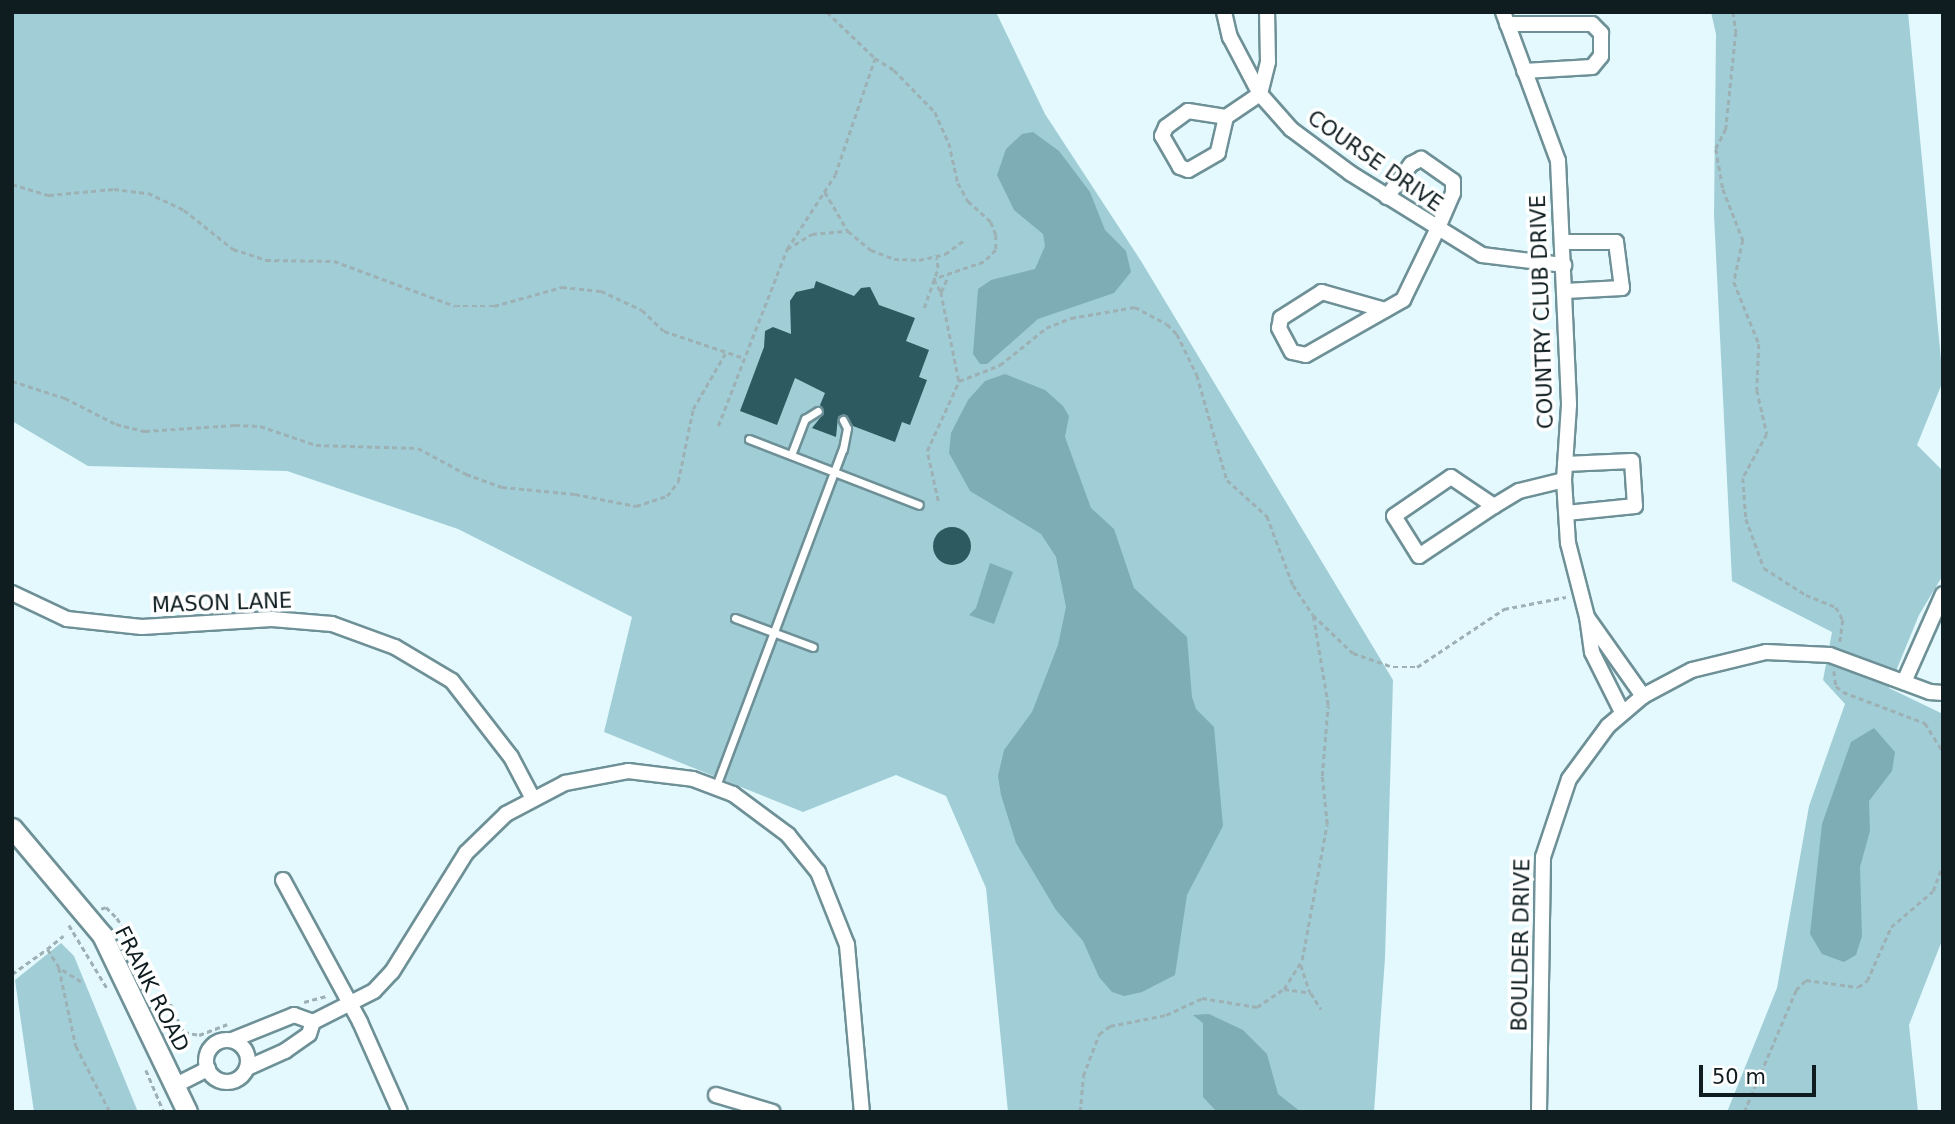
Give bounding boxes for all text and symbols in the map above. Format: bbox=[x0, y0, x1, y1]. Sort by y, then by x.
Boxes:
street label: COURSE DRIVE bbox=[1303, 105, 1447, 217]
street label: COUNTRY CLUB DRIVE bbox=[1525, 195, 1559, 429]
street label: MASON LANE bbox=[151, 588, 293, 618]
street label: BOULDER DRIVE bbox=[1507, 858, 1535, 1032]
street label: FRANK ROAD bbox=[110, 922, 194, 1056]
scale bar bbox=[1703, 1050, 1820, 1094]
text: 50 m bbox=[1712, 1065, 1766, 1089]

